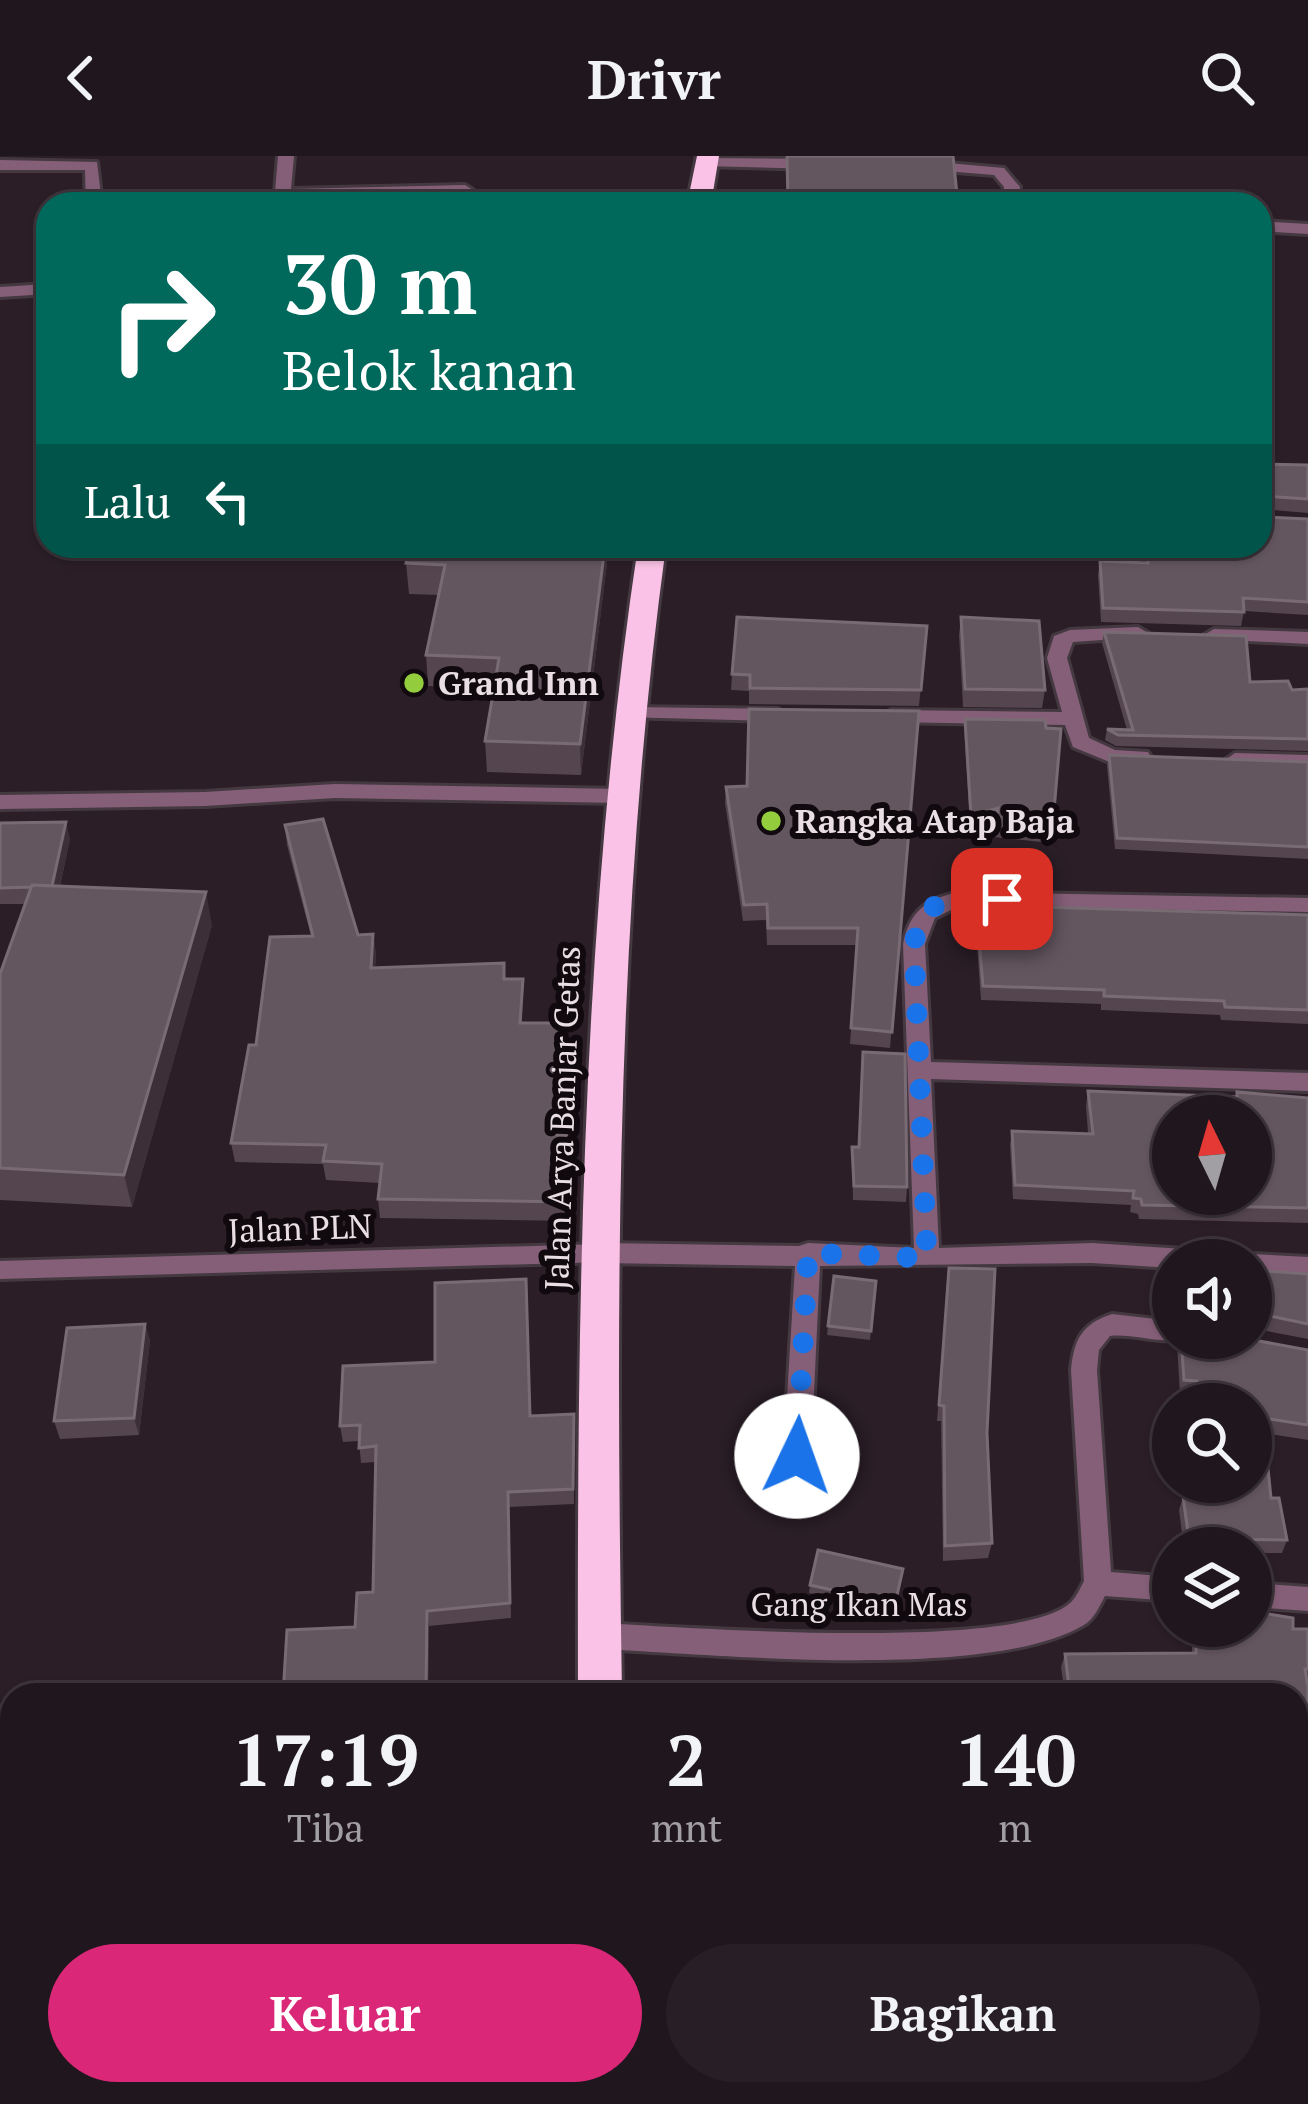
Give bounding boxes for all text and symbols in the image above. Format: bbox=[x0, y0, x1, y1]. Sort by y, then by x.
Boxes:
text: Drivr bbox=[587, 43, 721, 114]
icon: back bbox=[48, 45, 114, 111]
icon: search bbox=[1194, 45, 1260, 111]
text: 30 m bbox=[282, 227, 477, 338]
icon: right bbox=[84, 240, 240, 396]
text: Belok kanan bbox=[282, 334, 576, 405]
icon: left bbox=[195, 468, 261, 534]
text: Lalu bbox=[84, 471, 171, 531]
place label: Grand Inn bbox=[438, 661, 599, 704]
marker: Grand Inn bbox=[401, 670, 427, 696]
place label: Rangka Atap Baja bbox=[795, 799, 1074, 842]
marker: Rangka Atap Baja bbox=[758, 808, 784, 834]
pin bbox=[951, 848, 1053, 950]
icon: arrive bbox=[969, 866, 1035, 932]
street label: Jalan Arya Banjar Getas bbox=[534, 945, 589, 1291]
north arrow bbox=[1152, 1095, 1272, 1215]
map controls bbox=[1152, 1095, 1272, 1647]
street label: Jalan PLN bbox=[227, 1203, 373, 1252]
button: sound bbox=[1152, 1239, 1272, 1359]
button: search bbox=[1152, 1383, 1272, 1503]
position arrow bbox=[734, 1393, 860, 1519]
button: layers bbox=[1152, 1527, 1272, 1647]
street label: Gang Ikan Mas bbox=[751, 1582, 967, 1625]
text: 17:19 bbox=[232, 1711, 419, 1807]
text: 2 bbox=[666, 1711, 707, 1807]
text: 140 bbox=[954, 1711, 1076, 1807]
text: Tiba bbox=[287, 1801, 364, 1853]
text: mnt bbox=[651, 1801, 722, 1853]
text: m bbox=[998, 1801, 1032, 1853]
button: Keluar bbox=[48, 1944, 642, 2082]
button: Bagikan bbox=[666, 1944, 1260, 2082]

